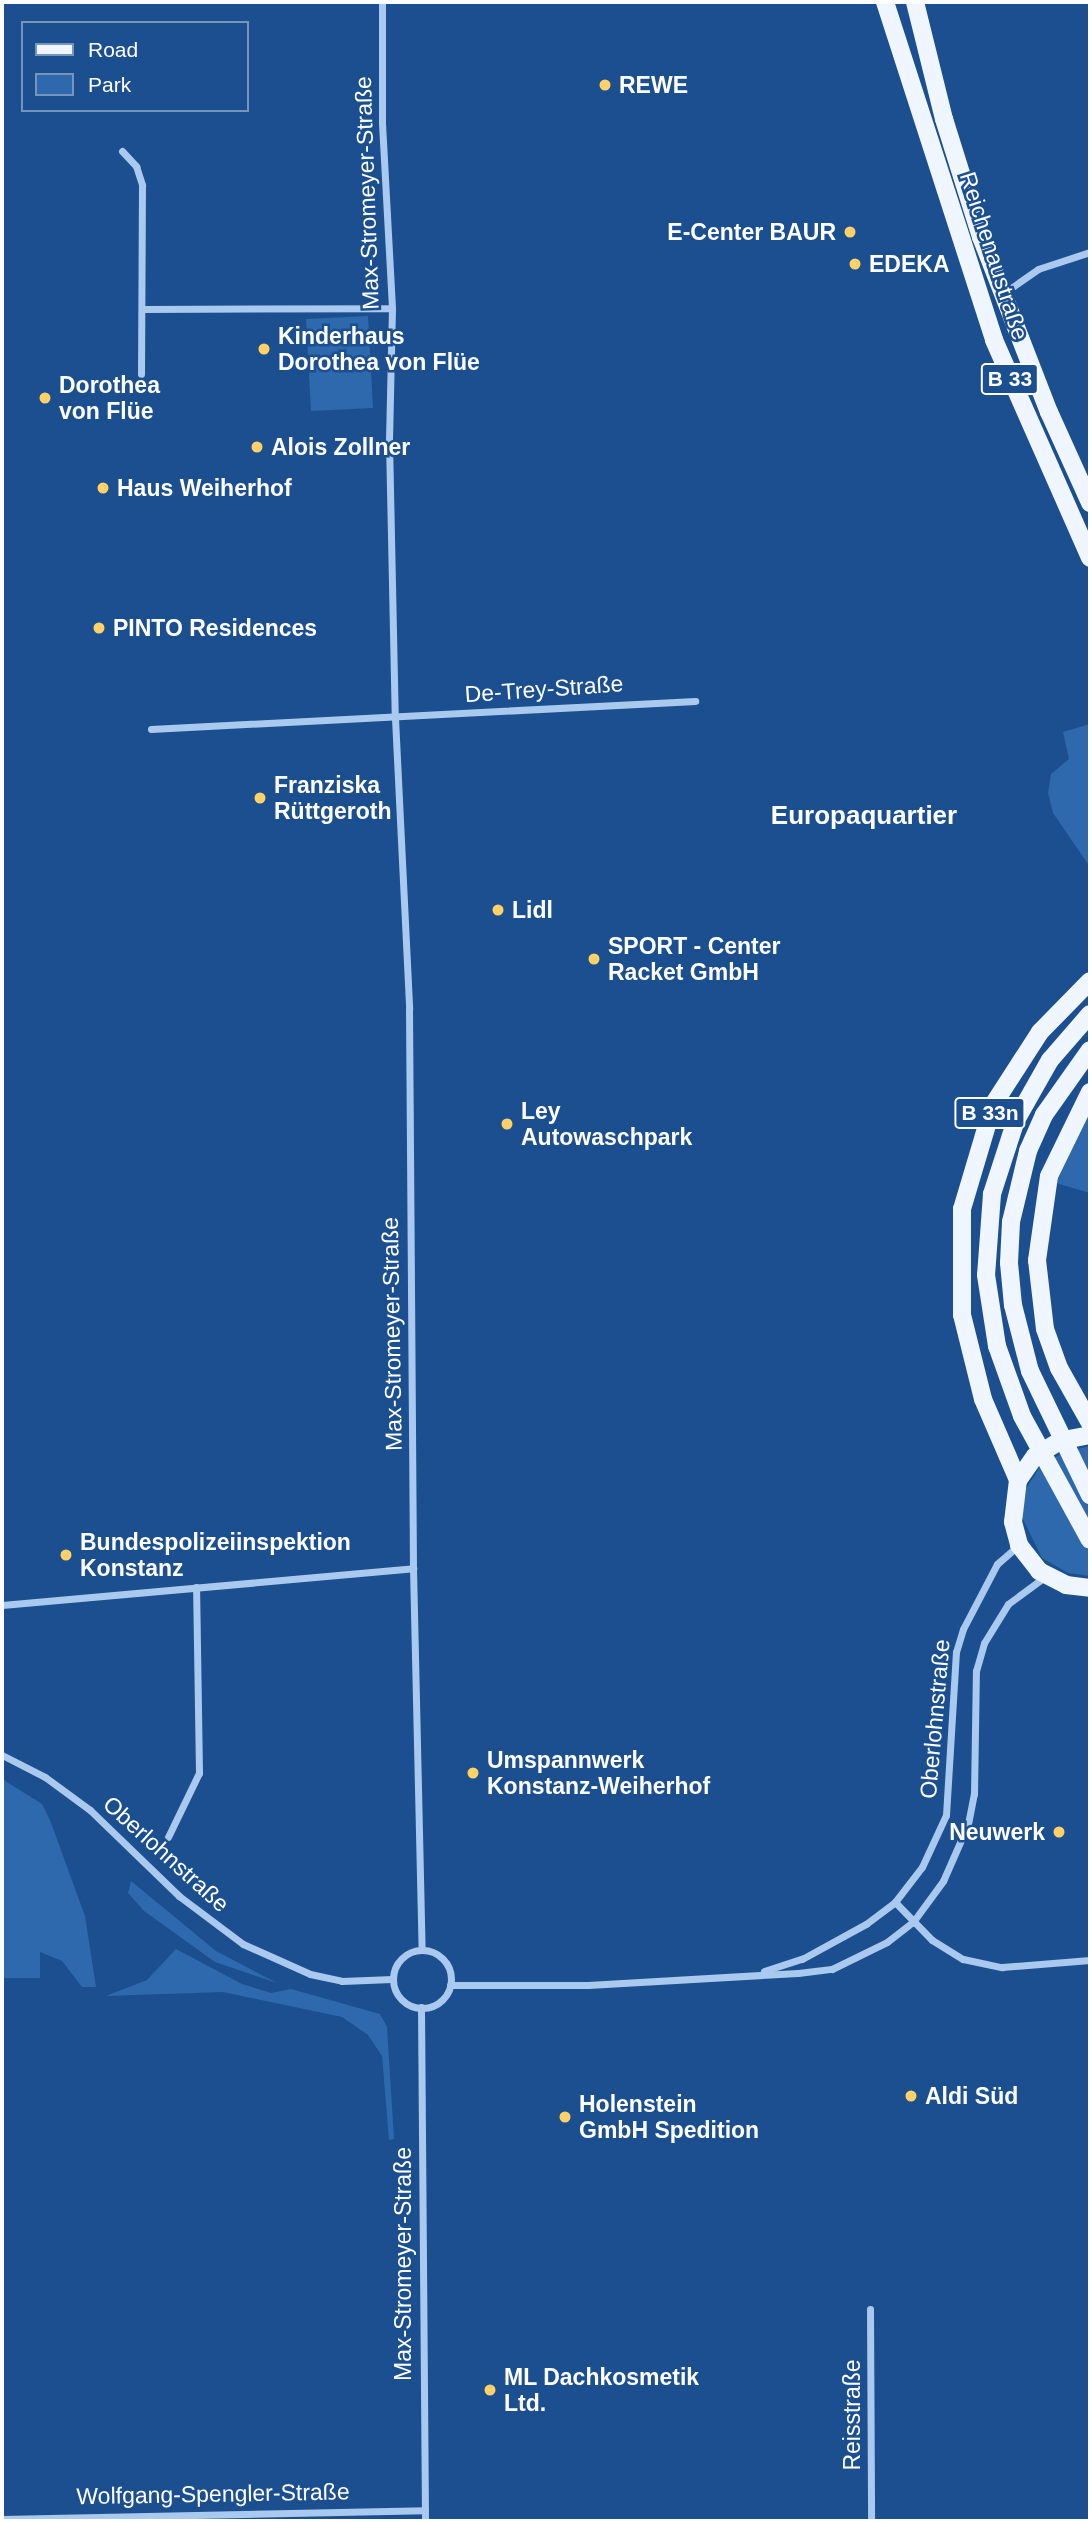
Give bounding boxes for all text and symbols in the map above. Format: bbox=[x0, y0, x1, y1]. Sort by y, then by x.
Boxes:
legend bbox=[21, 21, 248, 112]
text: Road bbox=[88, 38, 138, 61]
place label: REWE bbox=[619, 71, 688, 99]
text: Park bbox=[88, 73, 131, 96]
street label: Max-Stromeyer-Straße bbox=[349, 76, 385, 310]
marker: REWE bbox=[597, 77, 613, 93]
street label: Reichenaustraße bbox=[954, 168, 1034, 344]
place label: E-Center BAUR bbox=[667, 218, 836, 246]
marker: E-Center BAUR bbox=[842, 224, 858, 240]
place label: EDEKA bbox=[869, 250, 950, 278]
marker: EDEKA bbox=[847, 256, 863, 272]
place label: Kinderhaus Dorothea von Flüe bbox=[278, 322, 480, 376]
marker: Kinderhaus Dorothea von Flüe bbox=[256, 341, 272, 357]
road number: B 33 bbox=[980, 362, 1040, 396]
place label: Dorothea von Flüe bbox=[59, 371, 160, 425]
marker: Dorothea von Flüe bbox=[37, 390, 53, 406]
place label: Alois Zollner bbox=[271, 433, 410, 461]
marker: Alois Zollner bbox=[249, 439, 265, 455]
place label: Haus Weiherhof bbox=[117, 474, 292, 502]
marker: Haus Weiherhof bbox=[95, 480, 111, 496]
place label: PINTO Residences bbox=[113, 614, 317, 642]
marker: PINTO Residences bbox=[91, 620, 107, 636]
street label: De-Trey-Straße bbox=[464, 670, 624, 708]
place label: Franziska Rüttgeroth bbox=[274, 771, 392, 825]
marker: Franziska Rüttgeroth bbox=[252, 790, 268, 806]
district label: Europaquartier bbox=[771, 800, 957, 832]
place label: Lidl bbox=[512, 896, 553, 924]
marker: Lidl bbox=[490, 902, 506, 918]
place label: SPORT - Center Racket GmbH bbox=[608, 932, 781, 986]
marker: SPORT - Center Racket GmbH bbox=[586, 951, 602, 967]
road number: B 33n bbox=[953, 1096, 1027, 1130]
place label: Ley Autowaschpark bbox=[521, 1097, 692, 1151]
marker: Ley Autowaschpark bbox=[499, 1116, 515, 1132]
street label: Max-Stromeyer-Straße bbox=[376, 1217, 408, 1451]
place label: Bundespolizeiinspektion Konstanz bbox=[80, 1528, 351, 1582]
marker: Bundespolizeiinspektion Konstanz bbox=[58, 1547, 74, 1563]
street label: Oberlohnstraße bbox=[914, 1638, 956, 1800]
place label: Umspannwerk Konstanz-Weiherhof bbox=[487, 1746, 710, 1800]
marker: Umspannwerk Konstanz-Weiherhof bbox=[465, 1765, 481, 1781]
street label: Oberlohnstraße bbox=[97, 1790, 235, 1918]
place label: Neuwerk bbox=[949, 1818, 1045, 1846]
marker: Neuwerk bbox=[1051, 1824, 1067, 1840]
place label: Aldi Süd bbox=[925, 2082, 1018, 2110]
marker: Aldi Süd bbox=[903, 2088, 919, 2104]
place label: Holenstein GmbH Spedition bbox=[579, 2090, 759, 2144]
marker: Holenstein GmbH Spedition bbox=[557, 2109, 573, 2125]
street label: Max-Stromeyer-Straße bbox=[389, 2147, 417, 2381]
street label: Reisstraße bbox=[838, 2359, 866, 2471]
place label: ML Dachkosmetik Ltd. bbox=[504, 2363, 700, 2417]
marker: ML Dachkosmetik Ltd. bbox=[482, 2382, 498, 2398]
street label: Wolfgang-Spengler-Straße bbox=[76, 2478, 350, 2510]

